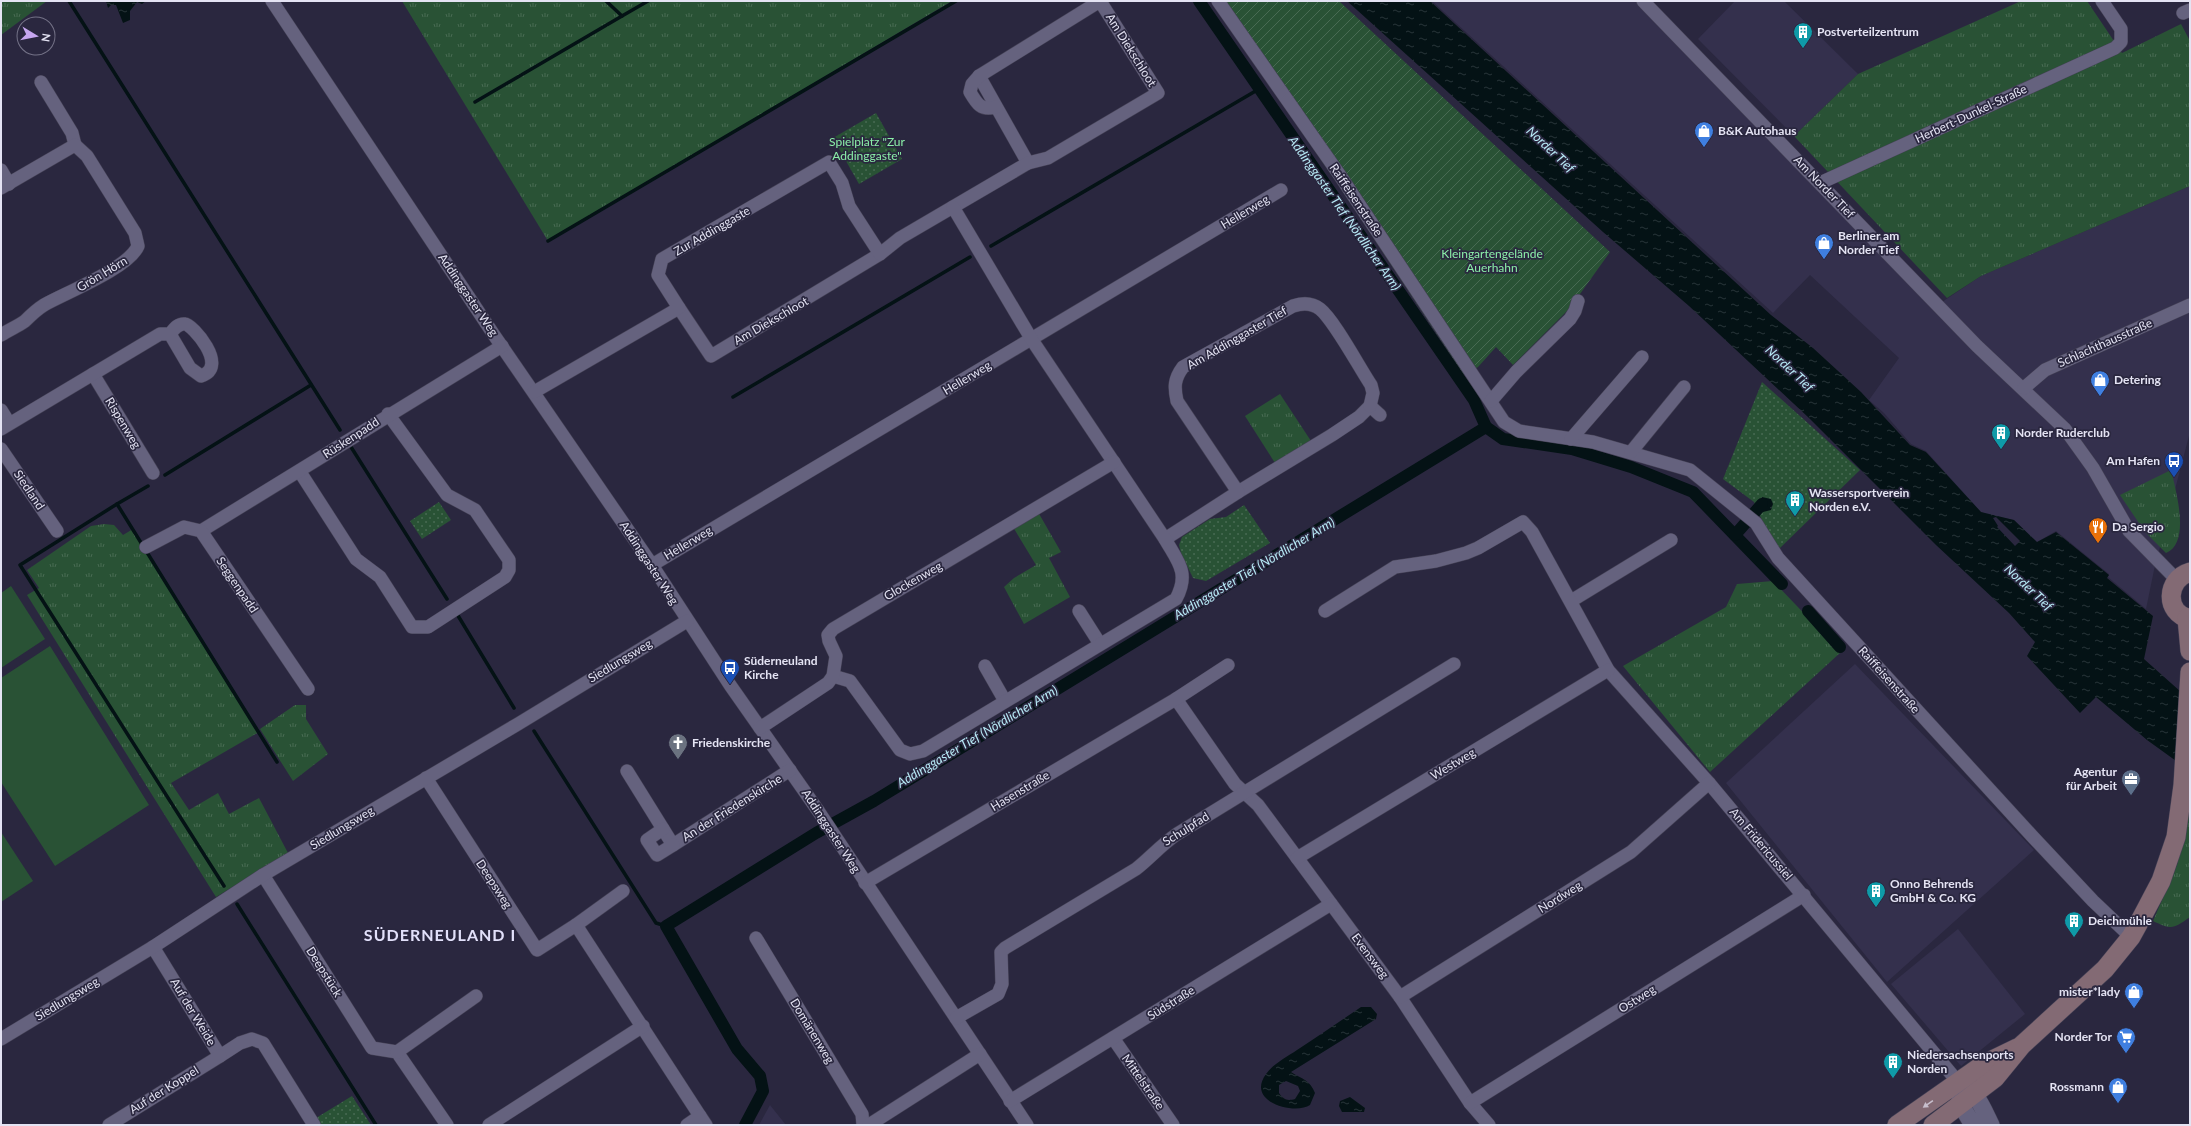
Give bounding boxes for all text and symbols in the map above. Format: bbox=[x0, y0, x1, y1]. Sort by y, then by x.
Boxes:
street label: Am Diekschloot bbox=[1103, 10, 1160, 90]
north arrow bbox=[16, 16, 56, 56]
building icon: Postverteilzentrum bbox=[1792, 21, 1814, 49]
place label: Postverteilzentrum bbox=[1817, 24, 1919, 39]
text: N bbox=[39, 33, 53, 43]
street label: Herbert-Dunkel-Straße bbox=[1912, 81, 2029, 146]
shop icon: B&K Autohaus bbox=[1693, 120, 1715, 148]
water label: Norder Tief bbox=[1523, 123, 1579, 176]
place label: B&K Autohaus bbox=[1718, 123, 1797, 138]
water label: Addinggaster Tief (Nördlicher Arm) bbox=[1285, 132, 1405, 293]
park label: Spielplatz "Zur Addinggaste" bbox=[829, 134, 906, 163]
street label: Am Norder Tief bbox=[1791, 152, 1859, 222]
street label: Raiffeisenstraße bbox=[1327, 160, 1386, 239]
street label: Hellerweg bbox=[1218, 191, 1272, 232]
street label: Zur Addinggaste bbox=[671, 203, 753, 258]
place label: Berliner am Norder Tief bbox=[1838, 228, 1900, 257]
shop icon: Berliner am Norder Tief bbox=[1813, 232, 1835, 260]
park label: Kleingartengelände Auerhahn bbox=[1441, 246, 1543, 275]
street label: Addinggaster Weg bbox=[435, 250, 502, 339]
street label: Grön Hörn bbox=[74, 253, 130, 294]
street label: Am Diekschloot bbox=[731, 293, 811, 348]
street label: Am Addinggaster Tief bbox=[1184, 302, 1290, 372]
street label: Schlachthausstraße bbox=[2055, 315, 2154, 370]
water label: Norder Tief bbox=[1762, 342, 1818, 395]
street label: Hellerweg bbox=[940, 357, 994, 398]
shop icon: Detering bbox=[2089, 369, 2111, 397]
place label: Detering bbox=[2114, 372, 2162, 387]
street label: Rispenweg bbox=[102, 394, 145, 451]
street label: Rüskenpadd bbox=[320, 414, 382, 461]
building icon: Norder Ruderclub bbox=[1990, 422, 2012, 450]
place label: Norder Ruderclub bbox=[2015, 425, 2110, 440]
bus stop icon: Am Hafen bbox=[2163, 450, 2185, 478]
place label: Am Hafen bbox=[2105, 453, 2160, 468]
street label: Siedland bbox=[11, 467, 48, 512]
place label: Wassersportverein Norden e.V. bbox=[1809, 485, 1910, 514]
building icon: Wassersportverein Norden e.V. bbox=[1784, 489, 1806, 517]
water label: Addinggaster Tief (Nördlicher Arm) bbox=[1170, 514, 1337, 623]
restaurant icon: Da Sergio bbox=[2087, 516, 2109, 544]
street label: Addinggaster Weg bbox=[617, 518, 682, 607]
place label: Da Sergio bbox=[2112, 519, 2164, 534]
street label: Hellerweg bbox=[661, 522, 715, 563]
street label: Seggenpadd bbox=[213, 554, 262, 616]
street label: Glockenweg bbox=[881, 558, 945, 603]
water label: Norder Tief bbox=[2001, 561, 2057, 614]
street label: Siedlungsweg bbox=[585, 636, 654, 686]
street label: Raiffeisenstraße bbox=[1856, 643, 1923, 716]
place label: Süderneuland Kirche bbox=[744, 653, 818, 682]
bus stop icon: Süderneuland Kirche bbox=[719, 657, 741, 685]
water label: Addinggaster Tief (Nördlicher Arm) bbox=[893, 682, 1060, 791]
church icon: Friedenskirche bbox=[667, 732, 689, 760]
place label: Friedenskirche bbox=[692, 735, 771, 750]
street label: Westweg bbox=[1428, 744, 1478, 783]
place label: Agentur für Arbeit bbox=[2066, 764, 2118, 793]
street label: Hasenstraße bbox=[987, 767, 1052, 814]
office icon: Agentur für Arbeit bbox=[2120, 768, 2142, 796]
street label: An der Friedenskirche bbox=[679, 771, 784, 844]
street label: Addinggaster Weg bbox=[799, 786, 864, 875]
street label: Siedlungsweg bbox=[307, 803, 376, 853]
street label: Am Fridericussiel bbox=[1727, 804, 1796, 883]
street label: Schulpfad bbox=[1160, 808, 1212, 849]
street label: Deepsweg bbox=[473, 856, 516, 911]
place label: Onno Behrends GmbH & Co. KG bbox=[1890, 876, 1976, 905]
street label: Nordweg bbox=[1535, 877, 1584, 916]
building icon: Onno Behrends GmbH & Co. KG bbox=[1865, 880, 1887, 908]
building icon: Deichmühle bbox=[2063, 910, 2085, 938]
place label: Deichmühle bbox=[2088, 913, 2153, 928]
district label: SÜDERNEULAND I bbox=[364, 925, 516, 944]
street label: Evensweg bbox=[1349, 930, 1392, 981]
street label: Deepstück bbox=[303, 944, 346, 1000]
street label: Siedlungsweg bbox=[32, 974, 101, 1024]
street label: Auf der Weide bbox=[167, 975, 219, 1048]
street label: Ostweg bbox=[1615, 981, 1658, 1016]
shop icon: mister*lady bbox=[2123, 981, 2145, 1009]
street label: Südstraße bbox=[1144, 982, 1197, 1023]
place label: mister*lady bbox=[2059, 984, 2121, 999]
street label: Domänenweg bbox=[787, 995, 838, 1066]
supermarket icon: Norder Tor bbox=[2115, 1026, 2137, 1054]
place label: Norder Tor bbox=[2055, 1029, 2113, 1044]
place label: Niedersachsenports Norden bbox=[1907, 1047, 2014, 1076]
street label: Mittelstraße bbox=[1119, 1051, 1168, 1112]
building icon: Niedersachsenports Norden bbox=[1882, 1051, 1904, 1079]
street label: Auf der Koppel bbox=[126, 1062, 201, 1117]
shop icon: Rossmann bbox=[2107, 1076, 2129, 1104]
place label: Rossmann bbox=[2050, 1079, 2104, 1094]
one-way arrow bbox=[1922, 1100, 1933, 1108]

